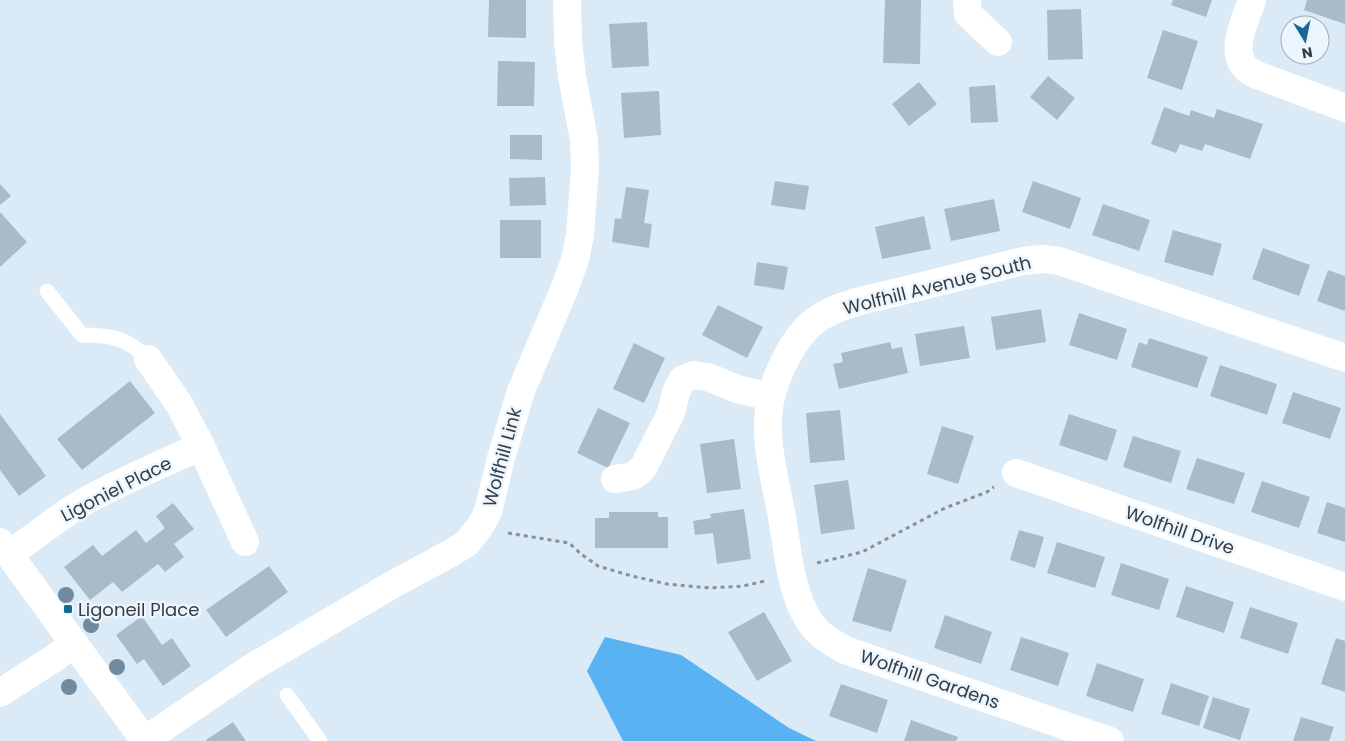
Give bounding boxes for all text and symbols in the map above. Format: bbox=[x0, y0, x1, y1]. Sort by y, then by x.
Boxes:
north arrow bbox=[1280, 15, 1330, 65]
text: N bbox=[1300, 42, 1314, 64]
street label: Wolfhill Avenue South bbox=[840, 250, 1034, 320]
street label: Wolfhill Link bbox=[477, 404, 527, 510]
street label: Ligoniel Place bbox=[56, 450, 176, 528]
street label: Wolfhill Drive bbox=[1122, 500, 1238, 560]
place label: Ligoneil Place bbox=[78, 597, 199, 622]
marker: Ligoneil Place bbox=[62, 603, 74, 615]
street label: Wolfhill Gardens bbox=[857, 643, 1003, 715]

